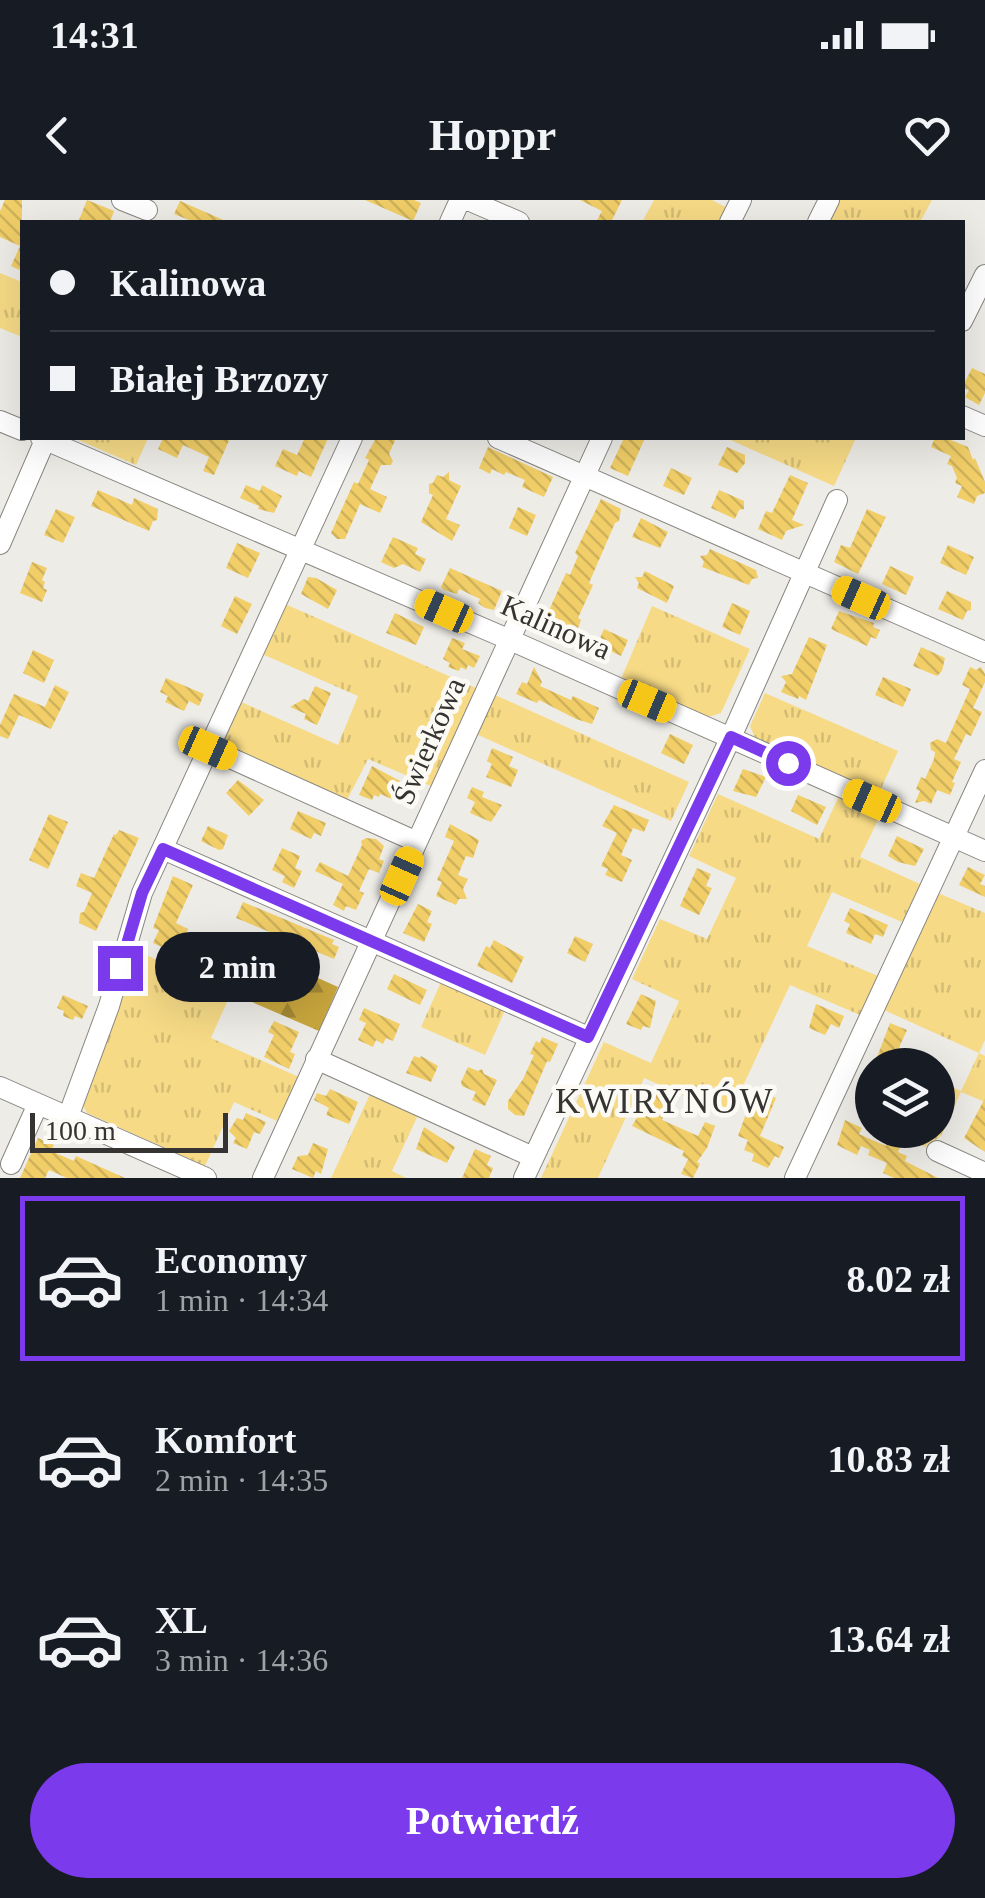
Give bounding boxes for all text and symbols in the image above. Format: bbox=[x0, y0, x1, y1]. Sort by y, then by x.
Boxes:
text: 14:31 bbox=[50, 14, 139, 56]
icon: back bbox=[30, 108, 85, 163]
icon: heart bbox=[900, 108, 955, 163]
text: Hoppr bbox=[429, 110, 556, 160]
text: Kalinowa bbox=[110, 262, 266, 304]
text: Białej Brzozy bbox=[110, 358, 328, 400]
car bbox=[827, 572, 895, 624]
car bbox=[410, 585, 478, 637]
street label: Kalinowa bbox=[496, 588, 616, 665]
street label: Świerkowa bbox=[386, 672, 471, 809]
car bbox=[614, 675, 680, 727]
car bbox=[174, 722, 242, 774]
route start bbox=[766, 741, 811, 786]
car bbox=[838, 775, 906, 827]
car bbox=[376, 842, 428, 910]
callout: 2 min bbox=[155, 933, 320, 1003]
route end bbox=[98, 946, 143, 991]
text: 2 min bbox=[199, 949, 276, 985]
map controls bbox=[855, 1048, 955, 1148]
button: layers bbox=[855, 1048, 955, 1148]
district label: KWIRYNÓW bbox=[555, 1081, 775, 1121]
scale bar bbox=[30, 1108, 228, 1153]
text: 100 m bbox=[45, 1115, 116, 1146]
icon: car bbox=[35, 1234, 125, 1324]
text: Economy bbox=[155, 1239, 307, 1281]
text: 8.02 zł bbox=[847, 1258, 950, 1300]
text: 1 min · 14:34 bbox=[155, 1282, 328, 1318]
icon: car bbox=[35, 1414, 125, 1504]
text: Komfort bbox=[155, 1419, 296, 1461]
text: 10.83 zł bbox=[828, 1438, 950, 1480]
text: 2 min · 14:35 bbox=[155, 1462, 328, 1498]
icon: car bbox=[35, 1594, 125, 1684]
text: XL bbox=[155, 1599, 208, 1641]
text: 13.64 zł bbox=[828, 1618, 950, 1660]
text: 3 min · 14:36 bbox=[155, 1642, 328, 1678]
button: Potwierdź bbox=[30, 1763, 955, 1878]

